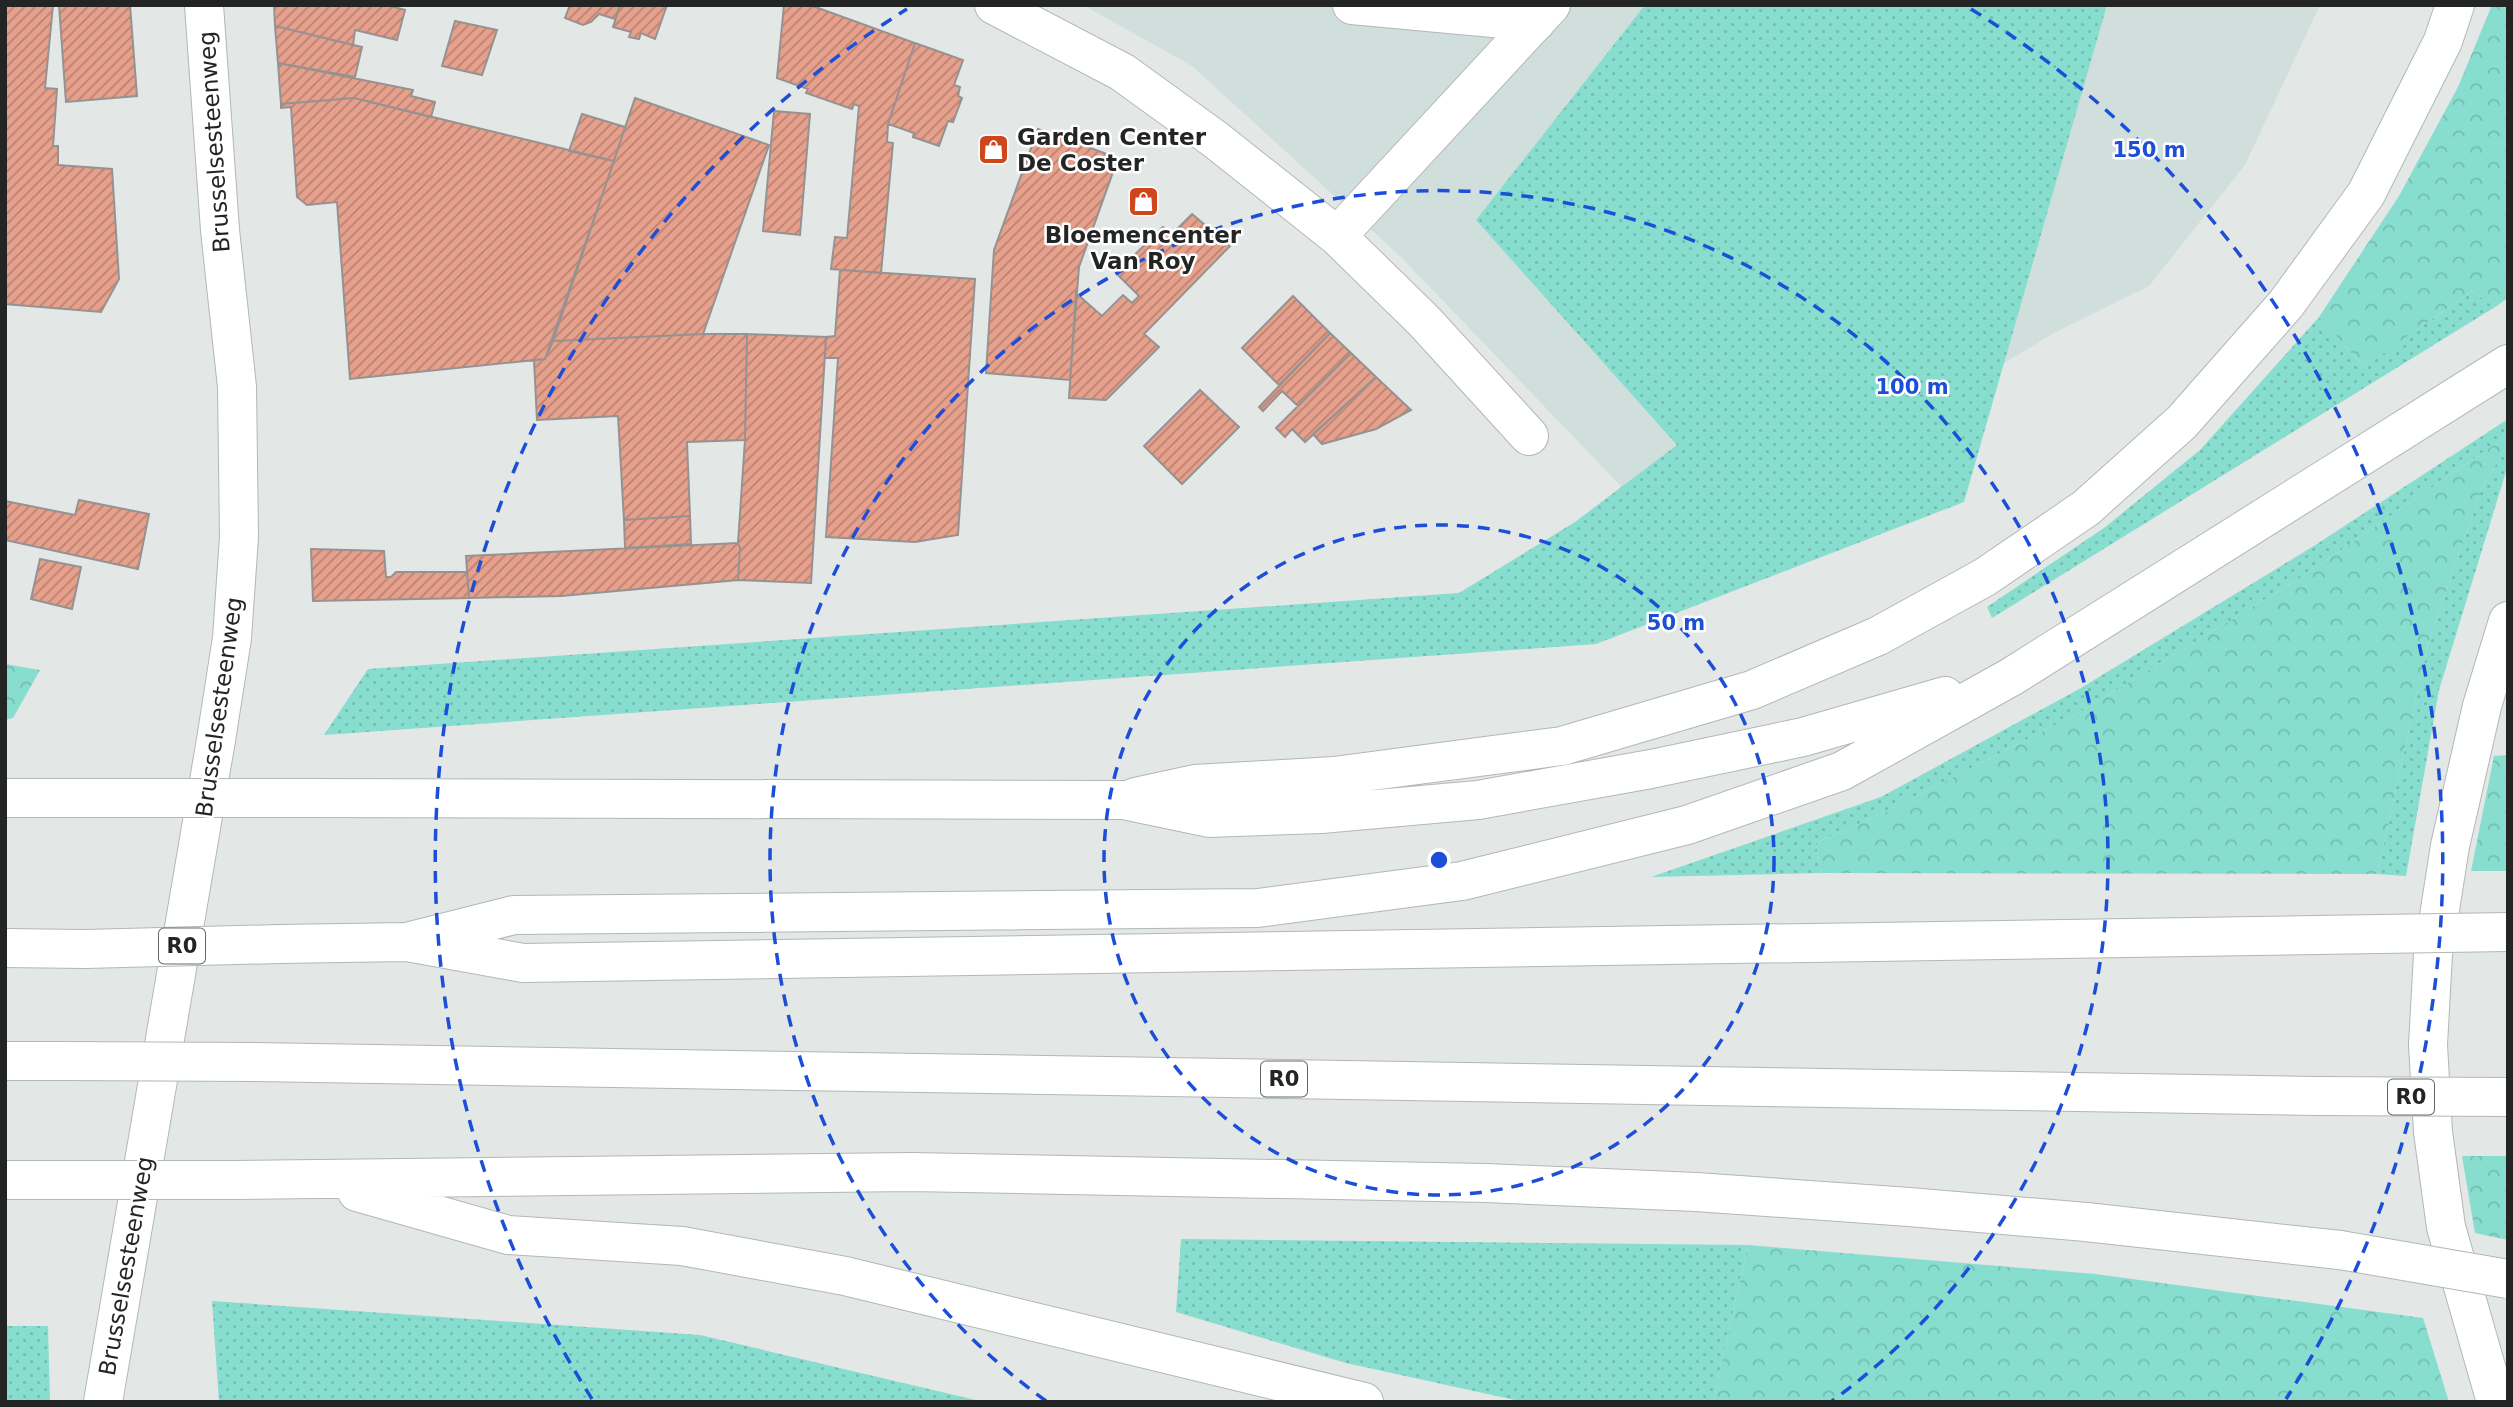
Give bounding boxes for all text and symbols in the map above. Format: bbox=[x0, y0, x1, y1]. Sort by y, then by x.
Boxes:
street label: Brusselsesteenweg bbox=[193, 30, 235, 254]
place label: Garden Center De Coster bbox=[1017, 124, 1207, 176]
shop icon: Garden Center De Coster bbox=[977, 133, 1011, 167]
text: 150 m bbox=[2112, 138, 2186, 162]
shop icon: Bloemencenter Van Roy bbox=[1126, 184, 1160, 218]
place label: Bloemencenter Van Roy bbox=[1045, 222, 1242, 274]
text: 100 m bbox=[1875, 375, 1949, 399]
street label: Brusselsesteenweg bbox=[191, 595, 247, 819]
text: 50 m bbox=[1647, 611, 1705, 635]
centre of rings bbox=[1427, 848, 1451, 872]
road number: R0 bbox=[159, 928, 205, 964]
road number: R0 bbox=[1261, 1062, 1307, 1096]
road number: R0 bbox=[2388, 1080, 2434, 1114]
street label: Brusselsesteenweg bbox=[94, 1154, 158, 1378]

